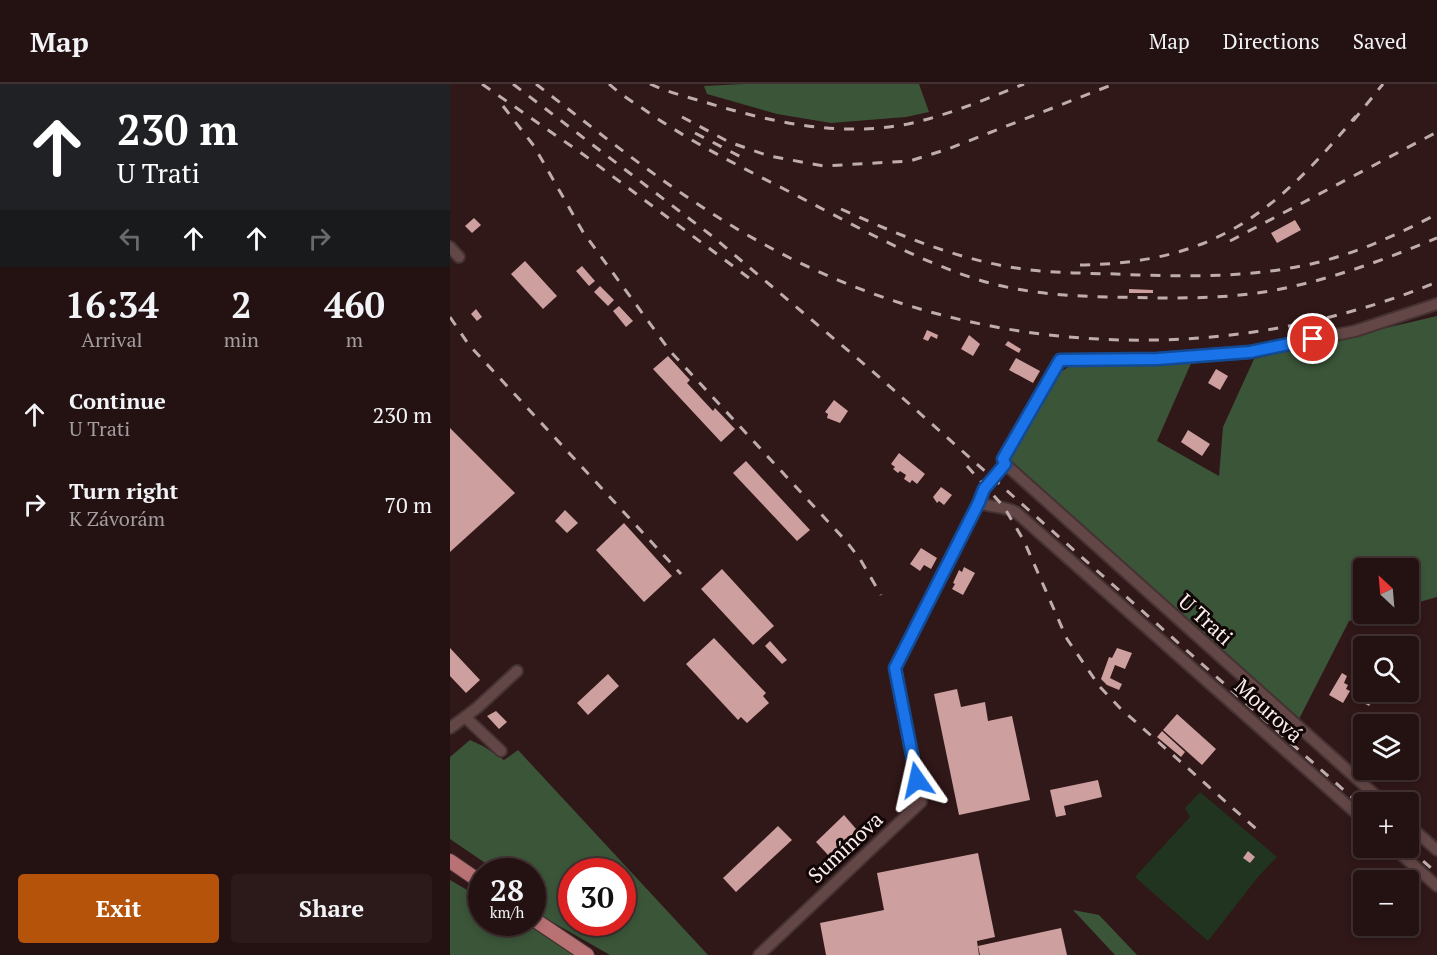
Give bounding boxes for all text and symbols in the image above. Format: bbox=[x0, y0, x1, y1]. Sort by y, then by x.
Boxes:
text: Map bbox=[30, 23, 89, 60]
text: Map bbox=[1149, 27, 1190, 55]
text: Directions bbox=[1223, 27, 1320, 55]
text: Saved bbox=[1353, 27, 1407, 55]
text: 230 m bbox=[117, 101, 238, 157]
icon: ahead bbox=[18, 108, 96, 186]
text: U Trati bbox=[117, 155, 200, 191]
icon: left bbox=[114, 222, 147, 255]
icon: ahead bbox=[177, 222, 210, 255]
icon: ahead bbox=[240, 222, 273, 255]
icon: right bbox=[303, 222, 336, 255]
text: 16:34 bbox=[65, 281, 159, 328]
text: 2 bbox=[231, 281, 252, 328]
text: 460 bbox=[324, 281, 385, 328]
pin bbox=[1287, 313, 1338, 364]
icon: arrive bbox=[1296, 322, 1329, 355]
text: Arrival bbox=[81, 326, 143, 353]
text: min bbox=[224, 326, 259, 353]
text: m bbox=[346, 326, 363, 353]
text: Continue bbox=[69, 386, 166, 415]
icon: ahead bbox=[18, 398, 51, 431]
text: 230 m bbox=[372, 400, 432, 429]
text: U Trati bbox=[69, 415, 130, 442]
text: Turn right bbox=[69, 476, 178, 505]
icon: right bbox=[18, 488, 51, 521]
text: 70 m bbox=[384, 490, 432, 519]
text: K Závorám bbox=[69, 505, 165, 532]
north arrow bbox=[1353, 558, 1419, 624]
map controls bbox=[1353, 558, 1419, 936]
street label: U Trati bbox=[1173, 587, 1239, 651]
button: search bbox=[1353, 636, 1419, 702]
street label: Mourová bbox=[1229, 672, 1309, 748]
button: layers bbox=[1353, 714, 1419, 780]
position arrow bbox=[885, 748, 949, 812]
button: + bbox=[1353, 792, 1419, 858]
street label: Sumínova bbox=[802, 805, 889, 889]
speed limit sign: 30 bbox=[558, 858, 636, 936]
text: 28 bbox=[490, 870, 524, 910]
button: − bbox=[1353, 870, 1419, 936]
button: Exit bbox=[18, 874, 219, 943]
button: Share bbox=[231, 874, 432, 943]
text: km/h bbox=[490, 902, 524, 922]

